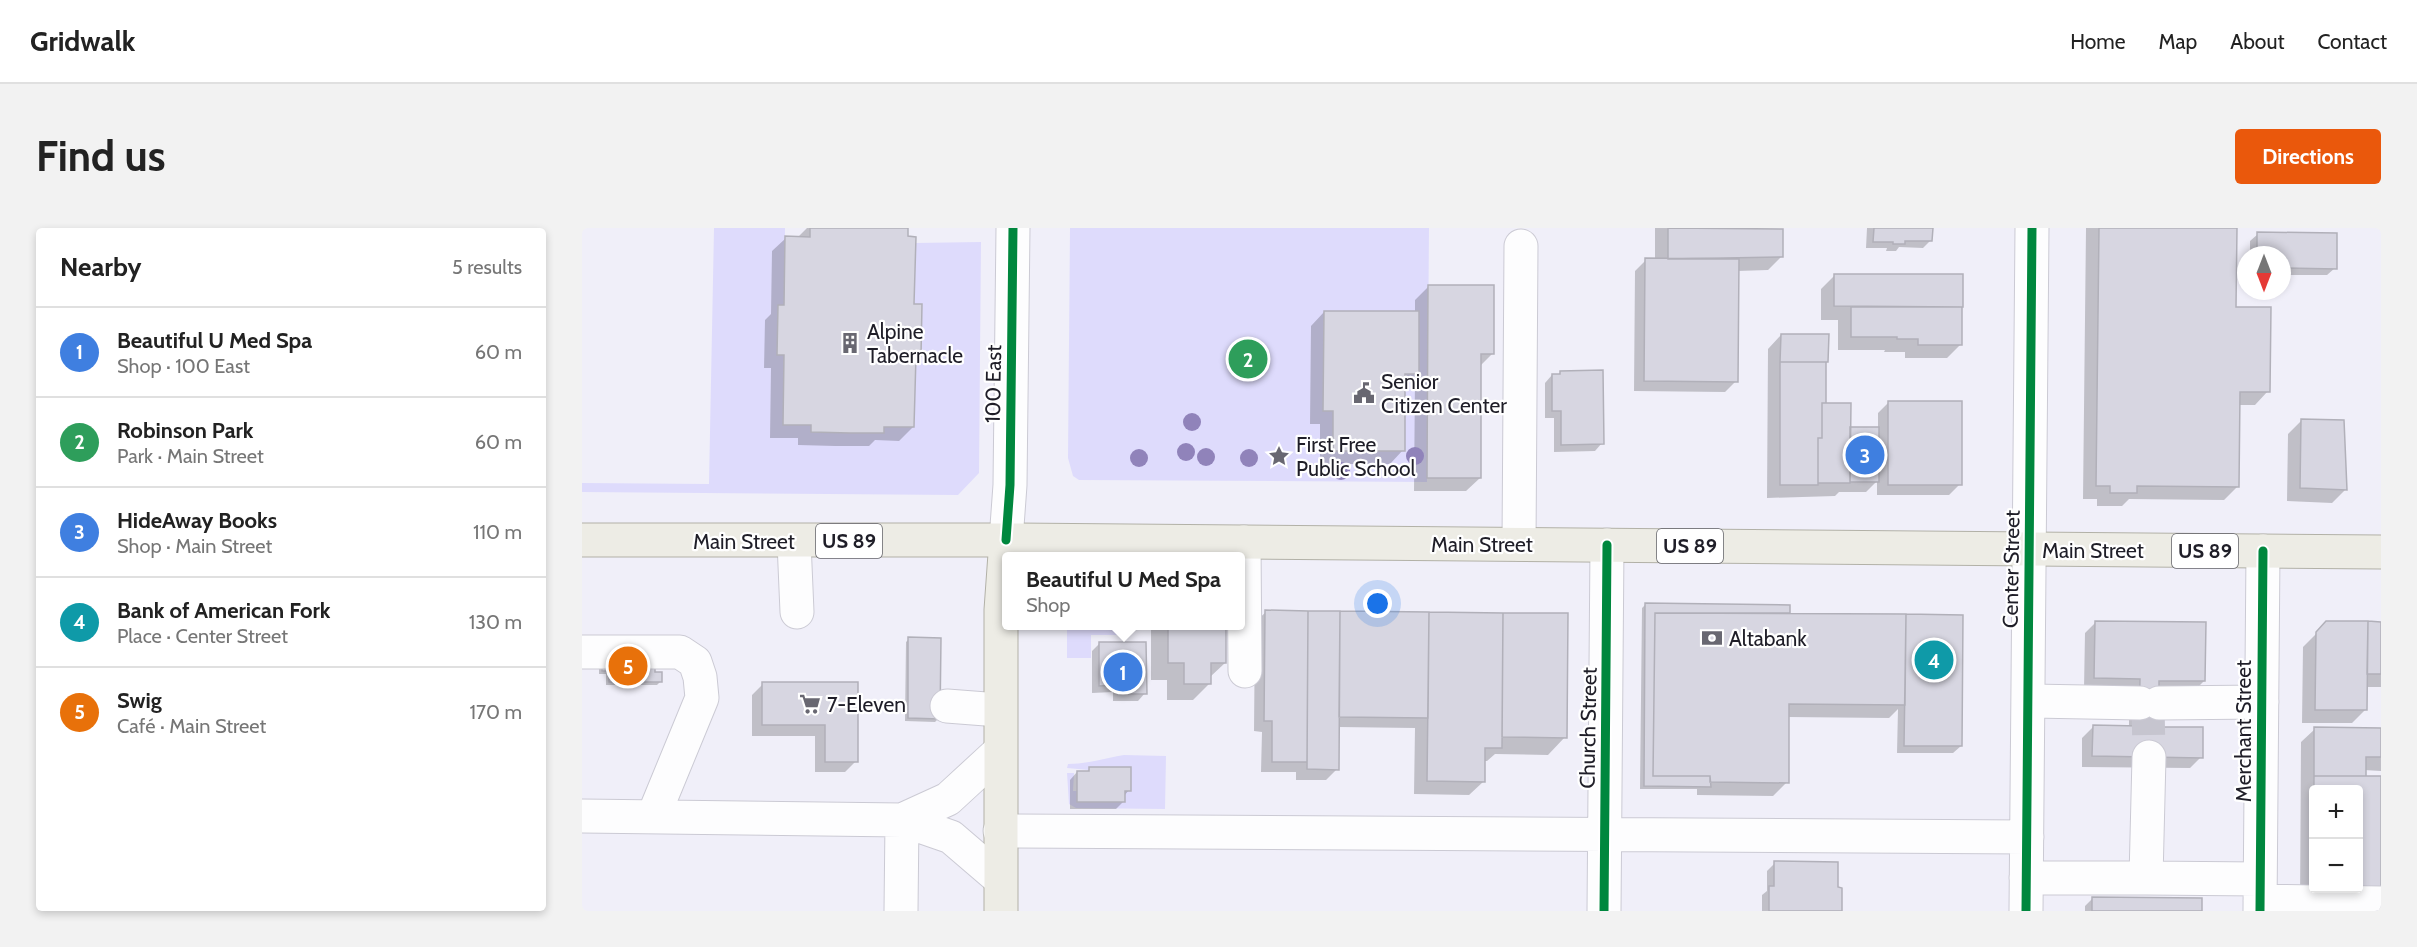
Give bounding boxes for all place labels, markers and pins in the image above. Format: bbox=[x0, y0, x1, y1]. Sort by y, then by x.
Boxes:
place label: Alpine Tabernacle bbox=[867, 319, 963, 368]
building icon: Alpine Tabernacle bbox=[838, 331, 862, 355]
pin: 2 bbox=[1228, 336, 1268, 382]
place label: Senior Citizen Center bbox=[1381, 369, 1507, 418]
public building icon: Senior Citizen Center bbox=[1352, 381, 1376, 405]
place label: First Free Public School bbox=[1296, 432, 1415, 481]
pin: 3 bbox=[1846, 432, 1884, 478]
place icon: First Free Public School bbox=[1267, 444, 1291, 468]
bank icon: Altabank bbox=[1700, 626, 1724, 650]
place label: Altabank bbox=[1729, 626, 1807, 651]
pin: 4 bbox=[1914, 638, 1954, 682]
pin: 5 bbox=[608, 644, 648, 688]
pin: 1 bbox=[1104, 650, 1142, 694]
supermarket icon: 7-Eleven bbox=[798, 692, 822, 716]
place label: 7-Eleven bbox=[827, 692, 906, 717]

